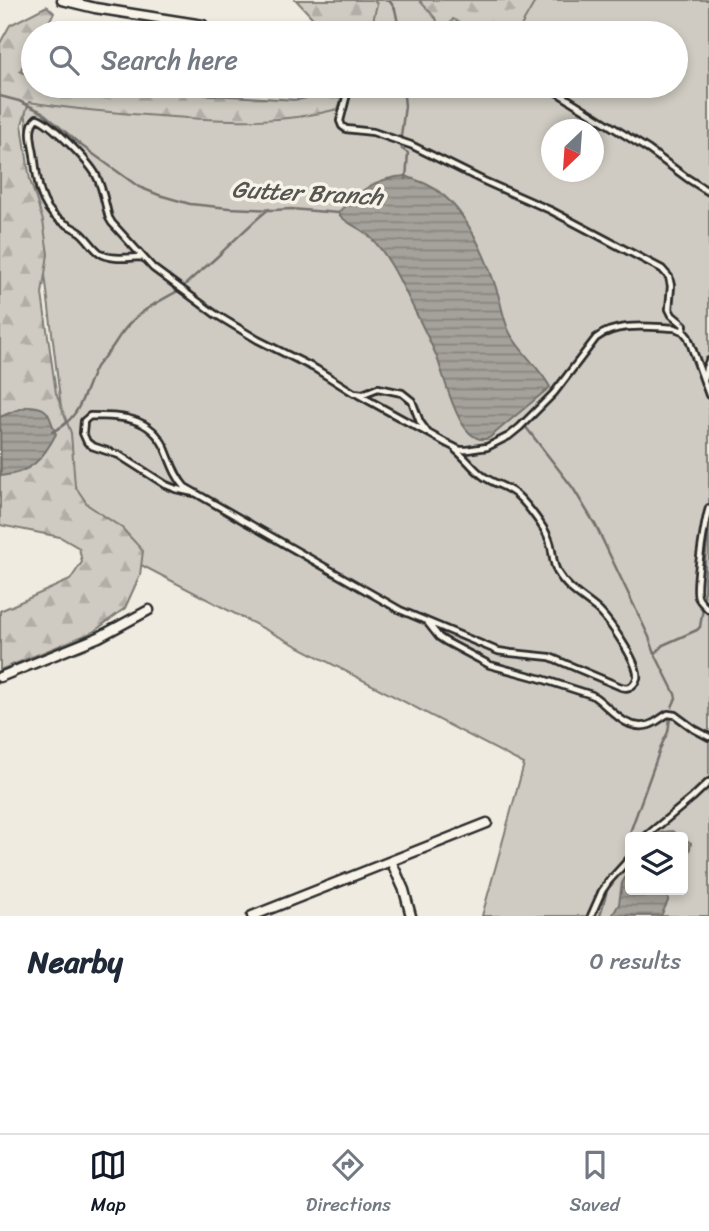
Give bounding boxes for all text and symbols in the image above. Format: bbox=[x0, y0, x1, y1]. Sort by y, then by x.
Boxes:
search box bbox=[21, 21, 688, 98]
text: Search here bbox=[101, 37, 238, 83]
icon: search bbox=[45, 41, 83, 79]
north arrow bbox=[541, 119, 604, 182]
water label: Gutter Branch bbox=[231, 168, 386, 218]
map controls bbox=[625, 832, 688, 895]
button: layers bbox=[625, 832, 688, 895]
text: Nearby bbox=[28, 935, 123, 989]
text: 0 results bbox=[589, 941, 681, 982]
tab: Map bbox=[89, 1146, 127, 1221]
tab: Directions bbox=[306, 1146, 391, 1221]
tab: Saved bbox=[570, 1146, 620, 1221]

